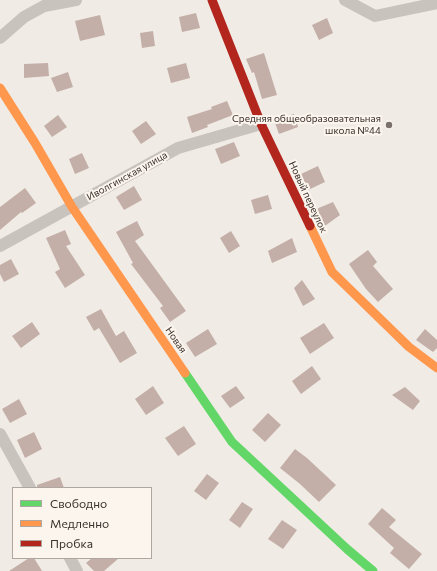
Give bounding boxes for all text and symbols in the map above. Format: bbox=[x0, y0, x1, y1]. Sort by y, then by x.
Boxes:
place label: Средняя общеобразовательная школа №44 bbox=[232, 113, 381, 136]
marker: Средняя общеобразовательная школа №44 bbox=[384, 120, 394, 130]
street label: Иволгинская улица bbox=[85, 149, 169, 203]
street label: Новый переулок bbox=[286, 159, 330, 235]
street label: Новая bbox=[163, 325, 189, 355]
legend bbox=[12, 487, 152, 559]
text: Свободно bbox=[50, 496, 107, 510]
text: Медленно bbox=[50, 516, 109, 530]
text: Пробка bbox=[50, 536, 93, 550]

